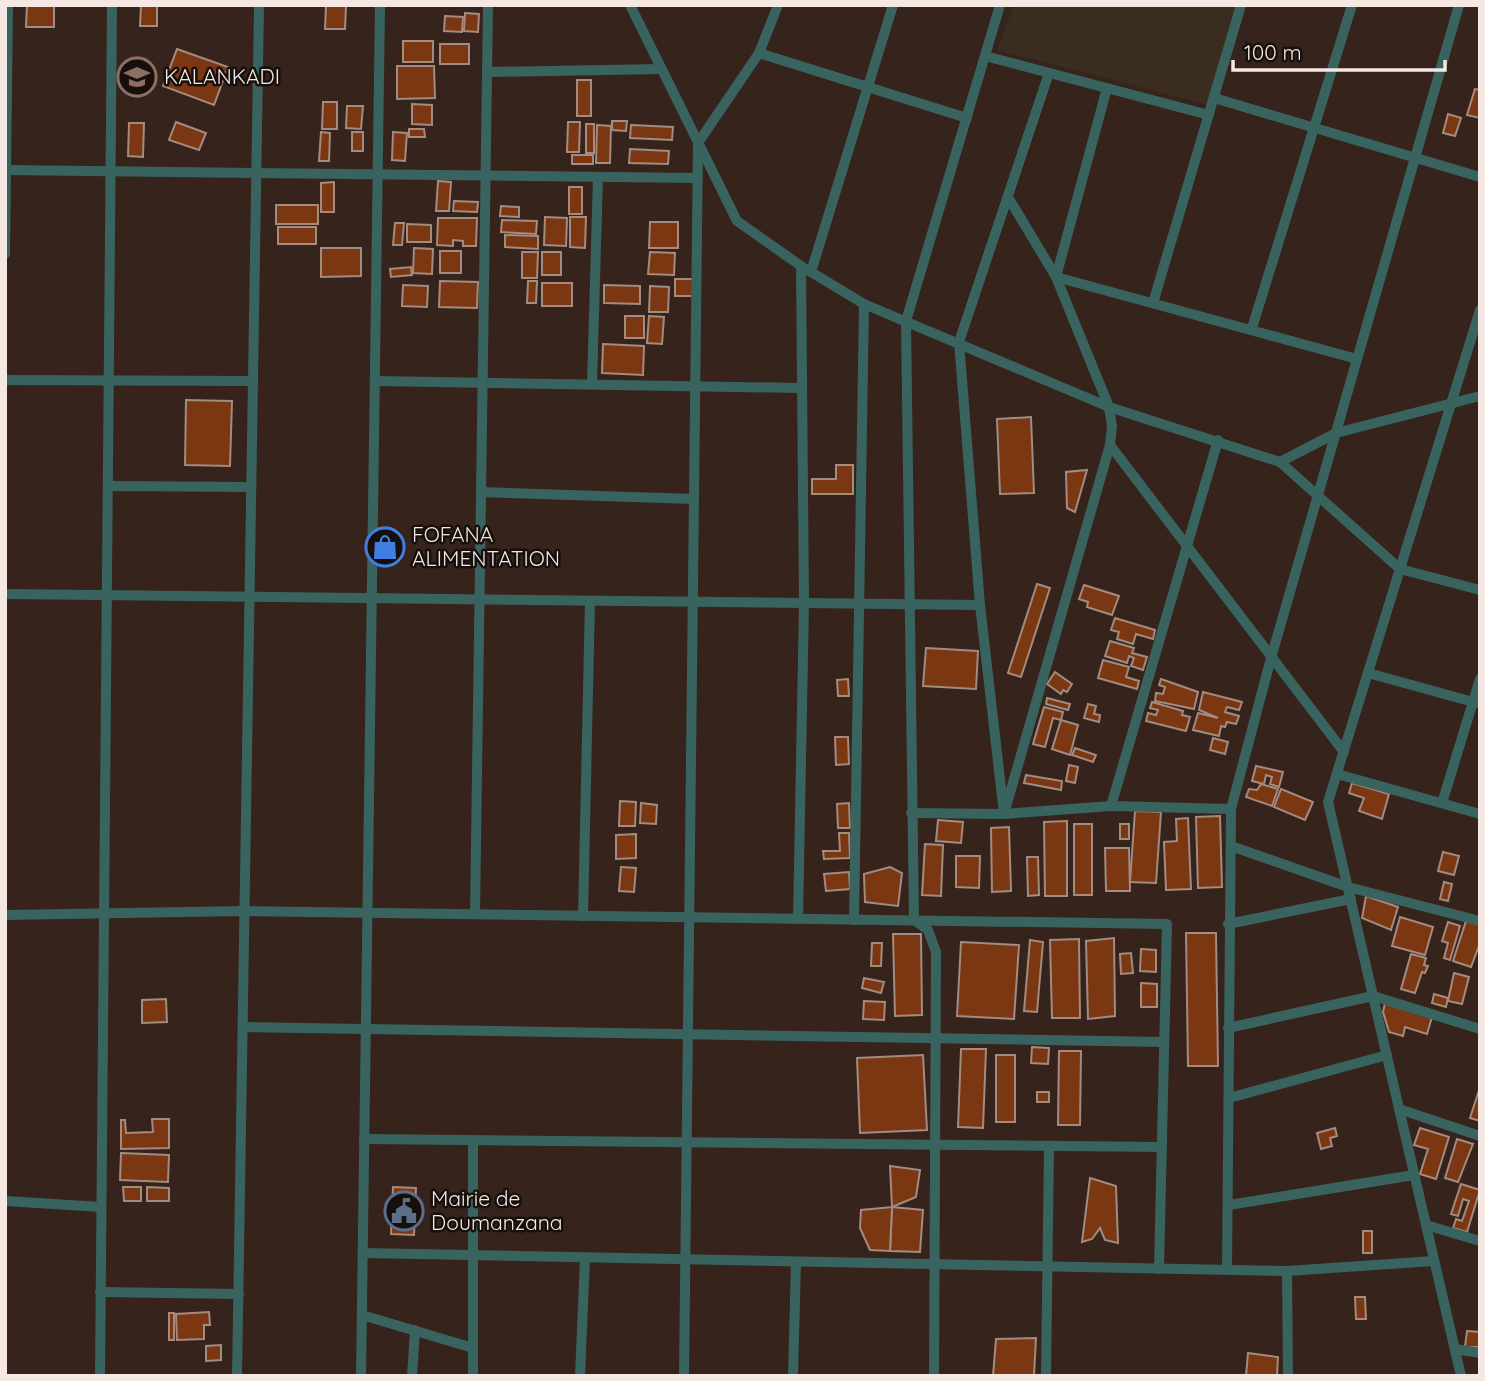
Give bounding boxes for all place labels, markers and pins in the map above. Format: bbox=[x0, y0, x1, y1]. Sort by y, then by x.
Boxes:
school or university icon: KALANKADI bbox=[116, 56, 158, 98]
place label: KALANKADI bbox=[164, 63, 280, 89]
place label: FOFANA ALIMENTATION bbox=[412, 521, 560, 571]
shop icon: FOFANA ALIMENTATION bbox=[364, 526, 406, 568]
place label: Mairie de Doumanzana bbox=[431, 1185, 563, 1235]
public building icon: Mairie de Doumanzana bbox=[383, 1190, 425, 1232]

